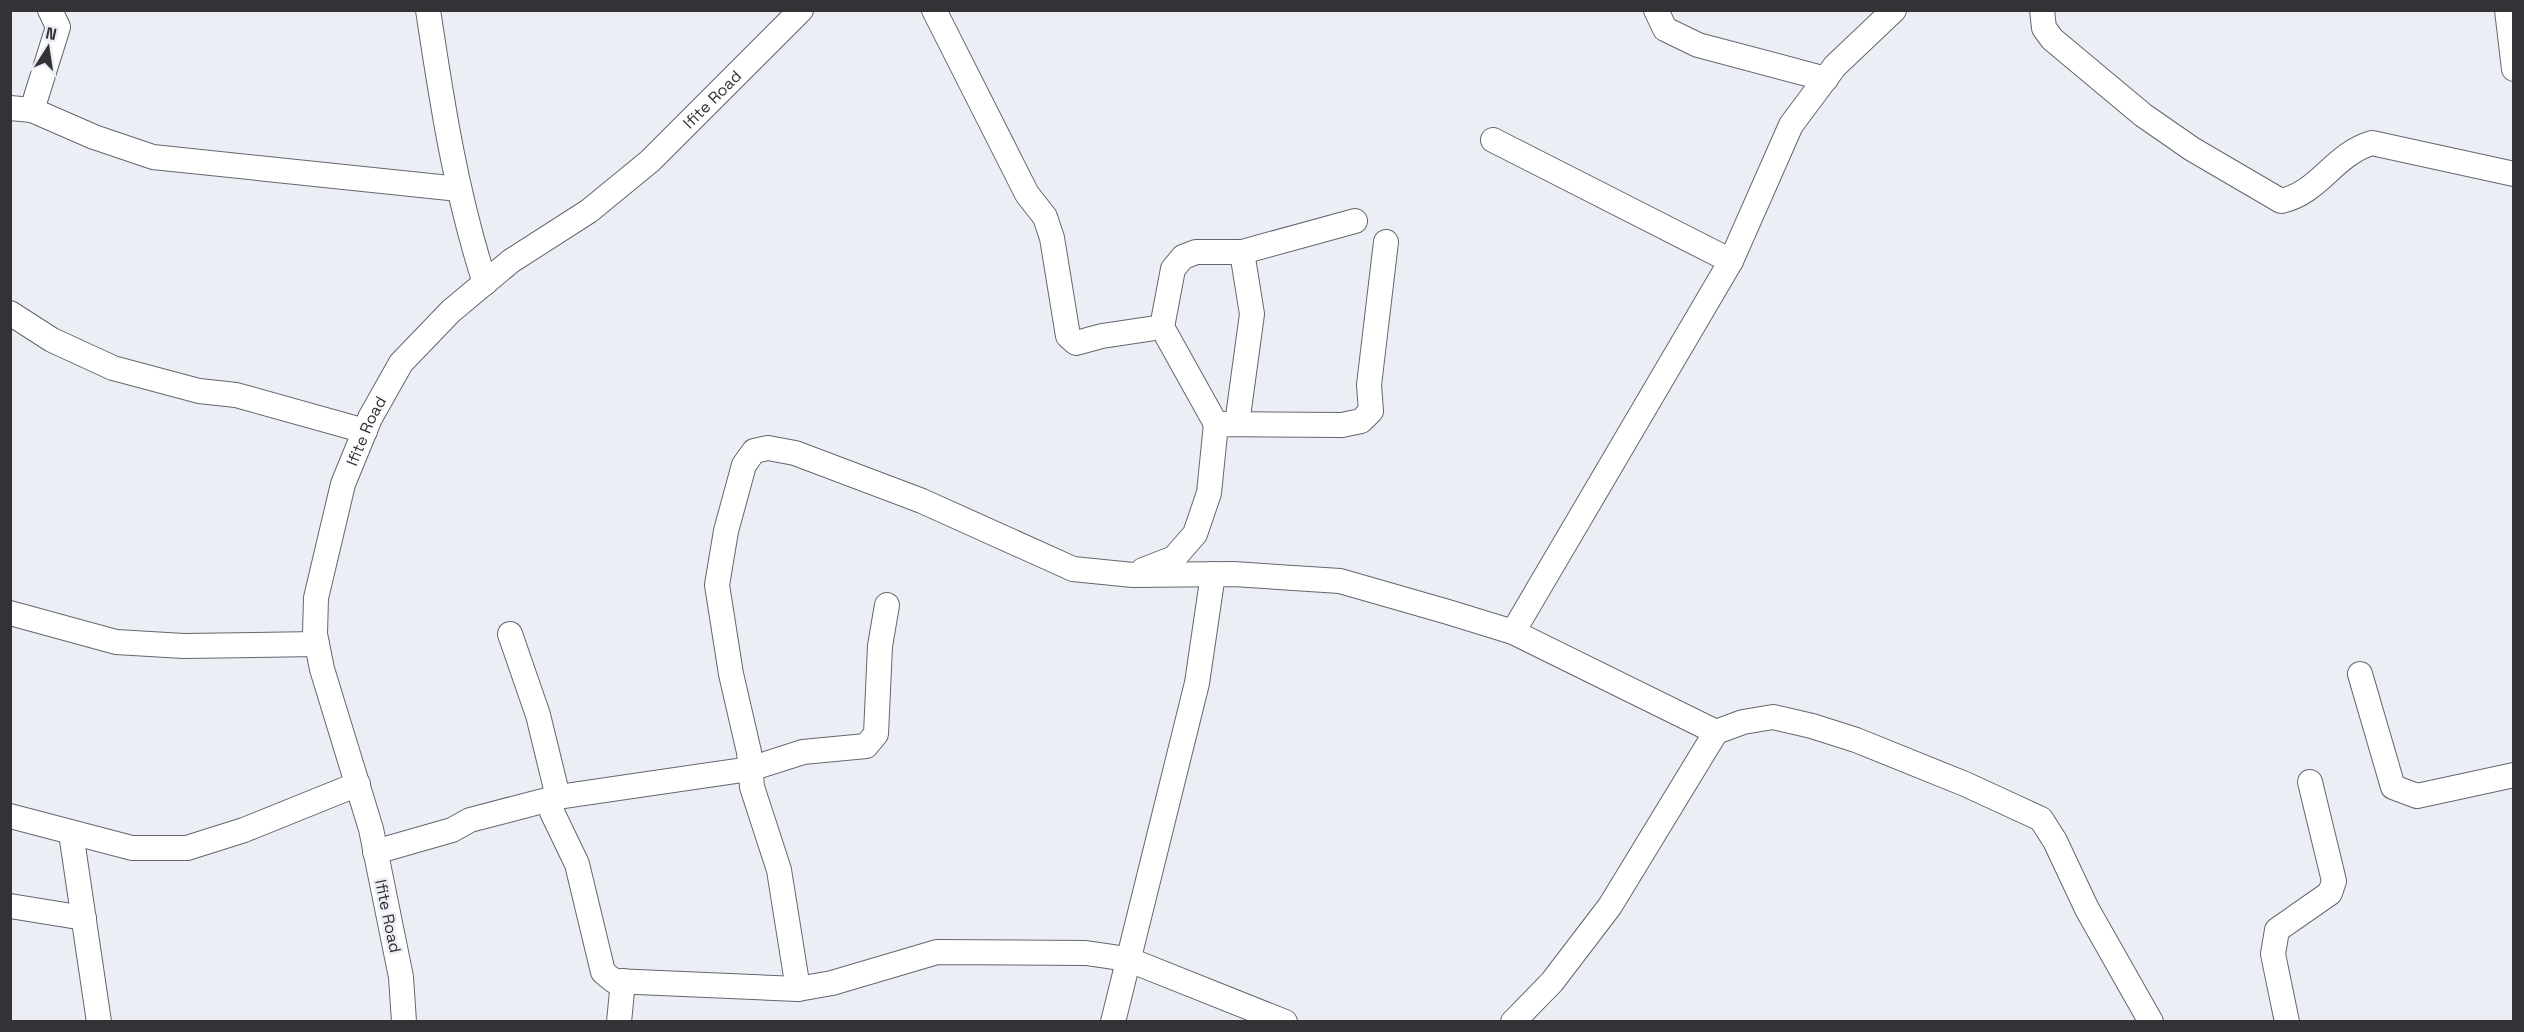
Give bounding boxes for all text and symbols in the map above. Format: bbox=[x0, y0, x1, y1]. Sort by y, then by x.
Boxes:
north arrow bbox=[18, 18, 78, 78]
text: N bbox=[44, 22, 58, 45]
street label: Ifite Road bbox=[678, 65, 746, 133]
street label: Ifite Road bbox=[341, 392, 391, 469]
street label: Ifite Road bbox=[370, 877, 406, 955]

